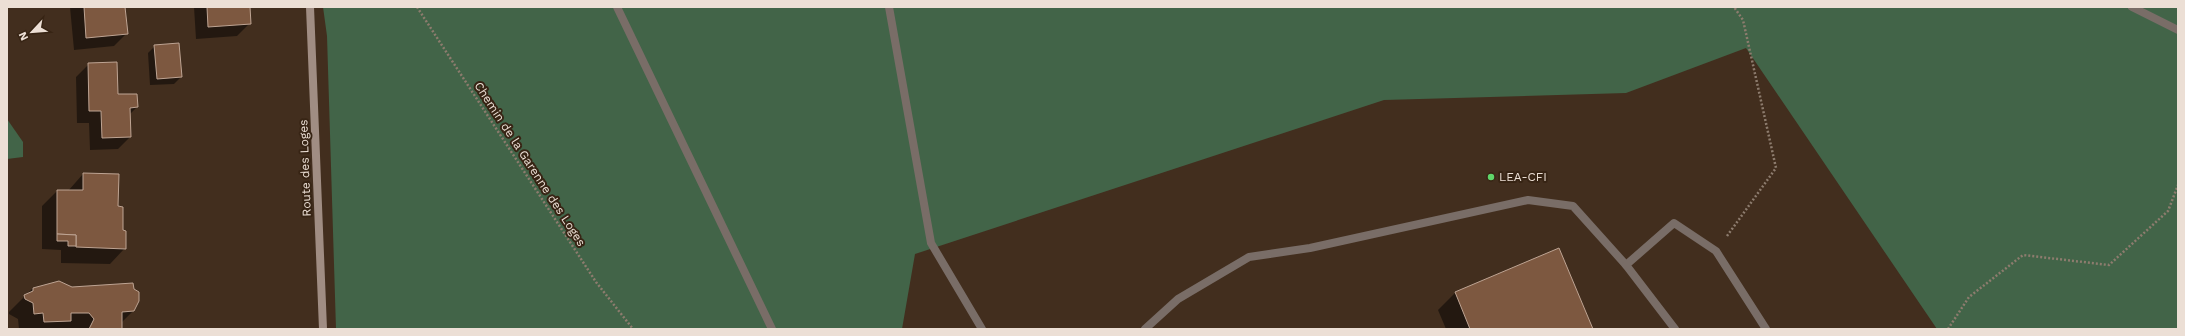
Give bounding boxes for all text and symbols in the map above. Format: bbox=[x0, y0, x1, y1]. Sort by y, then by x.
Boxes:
north arrow bbox=[12, 12, 52, 52]
text: N bbox=[16, 30, 31, 43]
street label: Chemin de la Garenne des Loges bbox=[472, 79, 588, 249]
street label: Route des Loges bbox=[296, 119, 314, 217]
place label: LEA-CFI bbox=[1499, 170, 1547, 184]
marker: LEA-CFI bbox=[1486, 172, 1496, 182]

